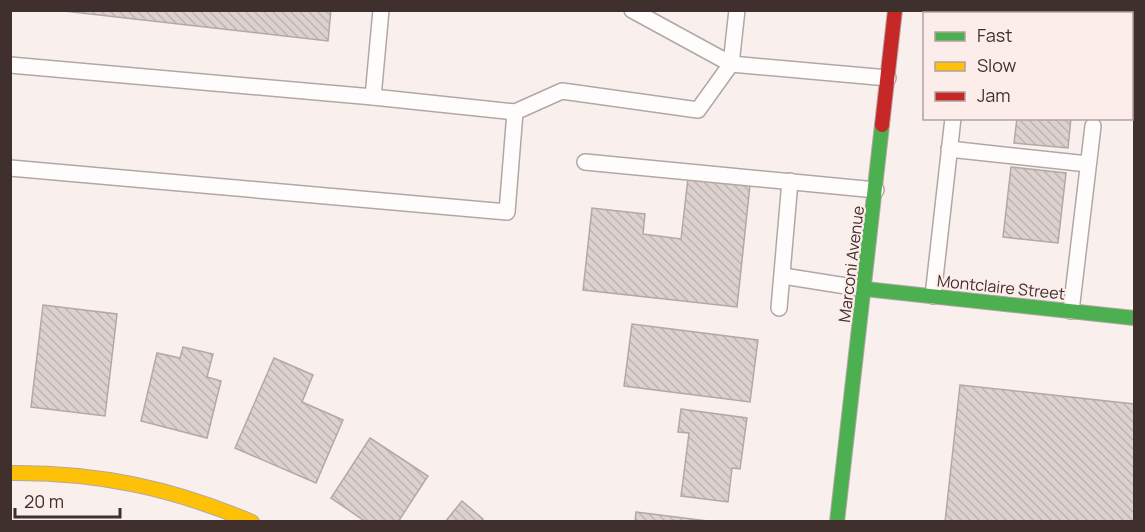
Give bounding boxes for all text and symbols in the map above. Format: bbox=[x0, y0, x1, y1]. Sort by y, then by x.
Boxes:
legend bbox=[923, 12, 1133, 120]
text: Fast bbox=[977, 23, 1012, 47]
text: Slow bbox=[977, 53, 1017, 77]
text: Jam bbox=[977, 83, 1011, 107]
street label: Marconi Avenue bbox=[833, 204, 869, 324]
street label: Montclaire Street bbox=[936, 269, 1066, 305]
scale bar bbox=[15, 481, 120, 519]
text: 20 m bbox=[24, 489, 64, 513]

